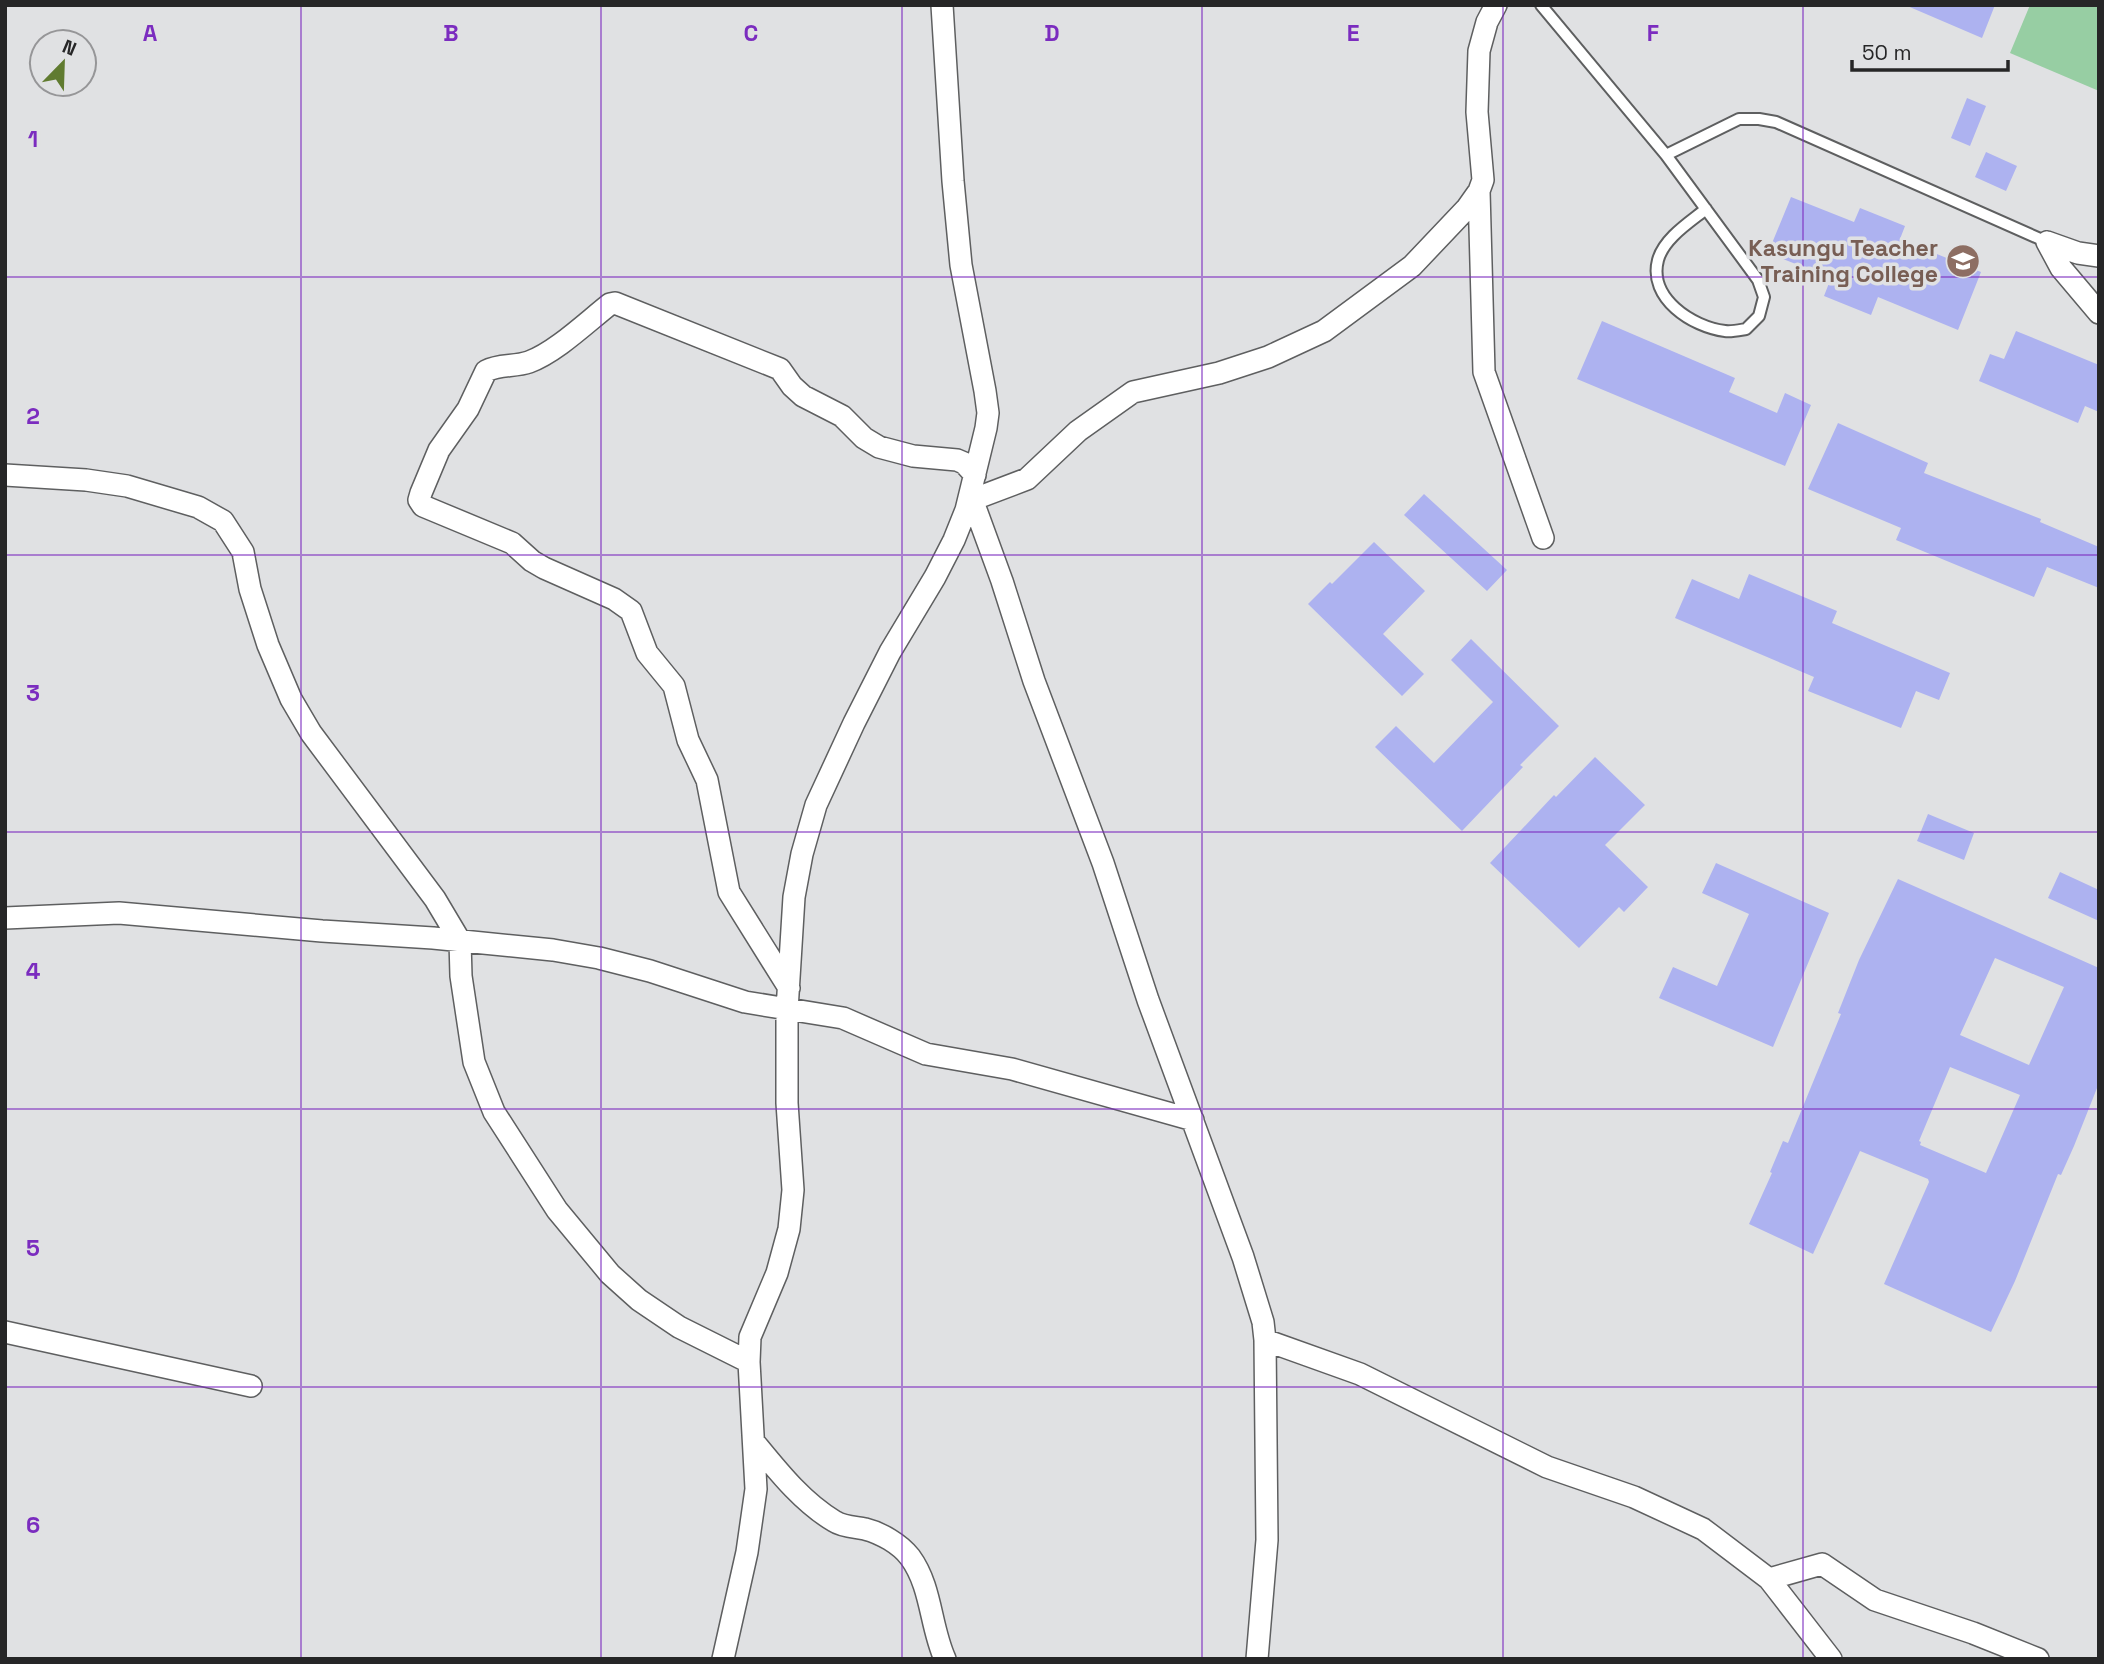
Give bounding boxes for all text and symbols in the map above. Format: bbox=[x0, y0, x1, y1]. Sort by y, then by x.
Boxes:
text: A bbox=[143, 18, 158, 48]
text: B bbox=[443, 18, 459, 48]
text: C bbox=[744, 18, 758, 48]
text: D bbox=[1044, 18, 1060, 48]
text: E bbox=[1347, 18, 1359, 48]
text: F bbox=[1647, 18, 1659, 48]
north arrow bbox=[28, 28, 98, 98]
scale bar bbox=[1852, 28, 2008, 72]
text: N bbox=[59, 34, 80, 62]
text: 50 m bbox=[1862, 39, 1912, 66]
text: 1 bbox=[28, 124, 38, 154]
place label: Kasungu Teacher Training College bbox=[1748, 233, 1938, 289]
school or university icon: Kasungu Teacher Training College bbox=[1944, 242, 1982, 280]
text: 2 bbox=[26, 401, 40, 431]
text: 3 bbox=[26, 678, 40, 708]
text: 4 bbox=[26, 956, 41, 986]
text: 5 bbox=[26, 1233, 40, 1263]
text: 6 bbox=[26, 1510, 40, 1540]

